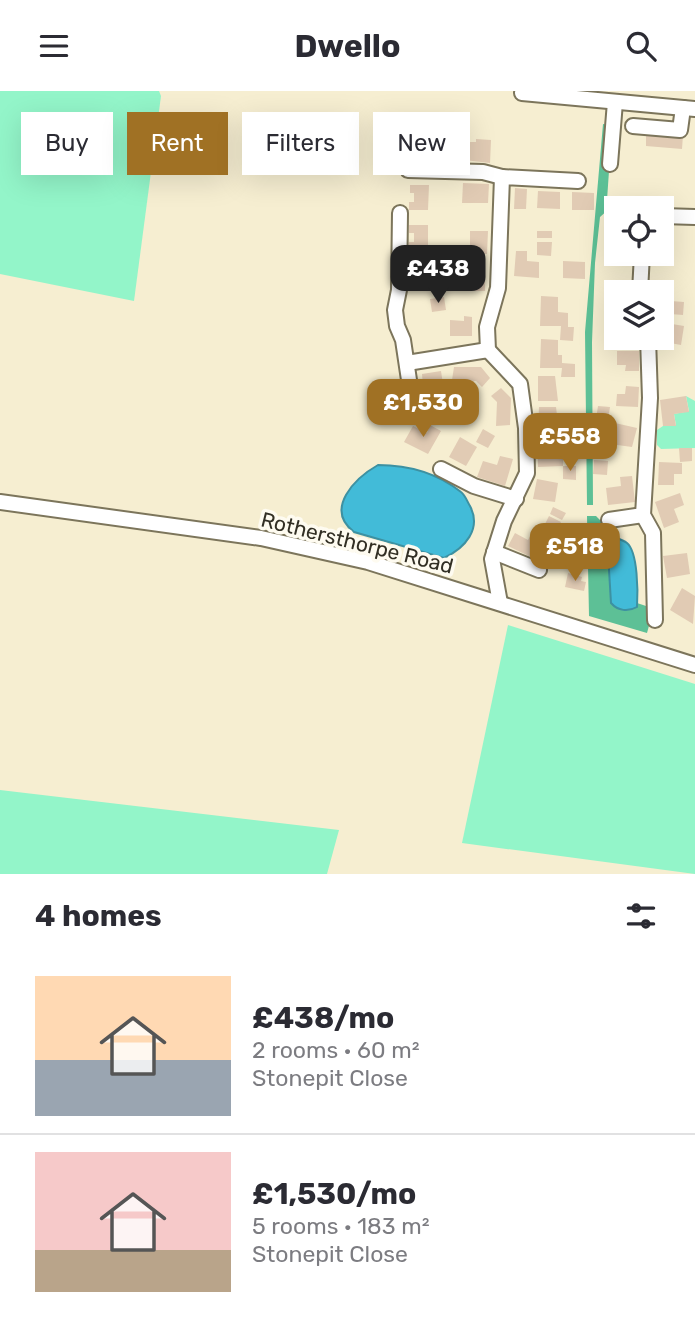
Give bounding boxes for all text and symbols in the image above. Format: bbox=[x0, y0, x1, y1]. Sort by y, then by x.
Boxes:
icon: menu bbox=[35, 27, 73, 65]
text: Dwello bbox=[294, 27, 401, 65]
icon: search bbox=[622, 27, 660, 65]
chip: Buy bbox=[21, 112, 113, 175]
chip: Rent bbox=[127, 112, 228, 175]
chip: Filters bbox=[242, 112, 359, 175]
chip: New bbox=[373, 112, 470, 175]
map controls bbox=[604, 196, 674, 350]
button: locate bbox=[604, 196, 674, 266]
pin: £438 bbox=[397, 245, 479, 305]
text: £438 bbox=[406, 254, 470, 282]
button: layers bbox=[604, 280, 674, 350]
pin: £1,530 bbox=[366, 379, 480, 439]
text: £1,530 bbox=[383, 388, 463, 416]
pin: £558 bbox=[529, 413, 611, 473]
text: £558 bbox=[539, 422, 601, 450]
street label: Rothersthorpe Road bbox=[258, 507, 456, 579]
pin: £518 bbox=[534, 524, 616, 583]
text: £518 bbox=[546, 532, 604, 560]
icon: filters bbox=[622, 897, 660, 935]
text: 4 homes bbox=[35, 898, 162, 934]
text: £438/mo bbox=[252, 1000, 394, 1036]
icon: home bbox=[91, 1004, 175, 1088]
text: 2 rooms · 60 m² bbox=[252, 1036, 420, 1064]
text: Stonepit Close bbox=[252, 1064, 408, 1092]
text: £1,530/mo bbox=[252, 1176, 416, 1212]
icon: home bbox=[91, 1180, 175, 1264]
text: 5 rooms · 183 m² bbox=[252, 1212, 429, 1240]
text: Stonepit Close bbox=[252, 1240, 408, 1268]

